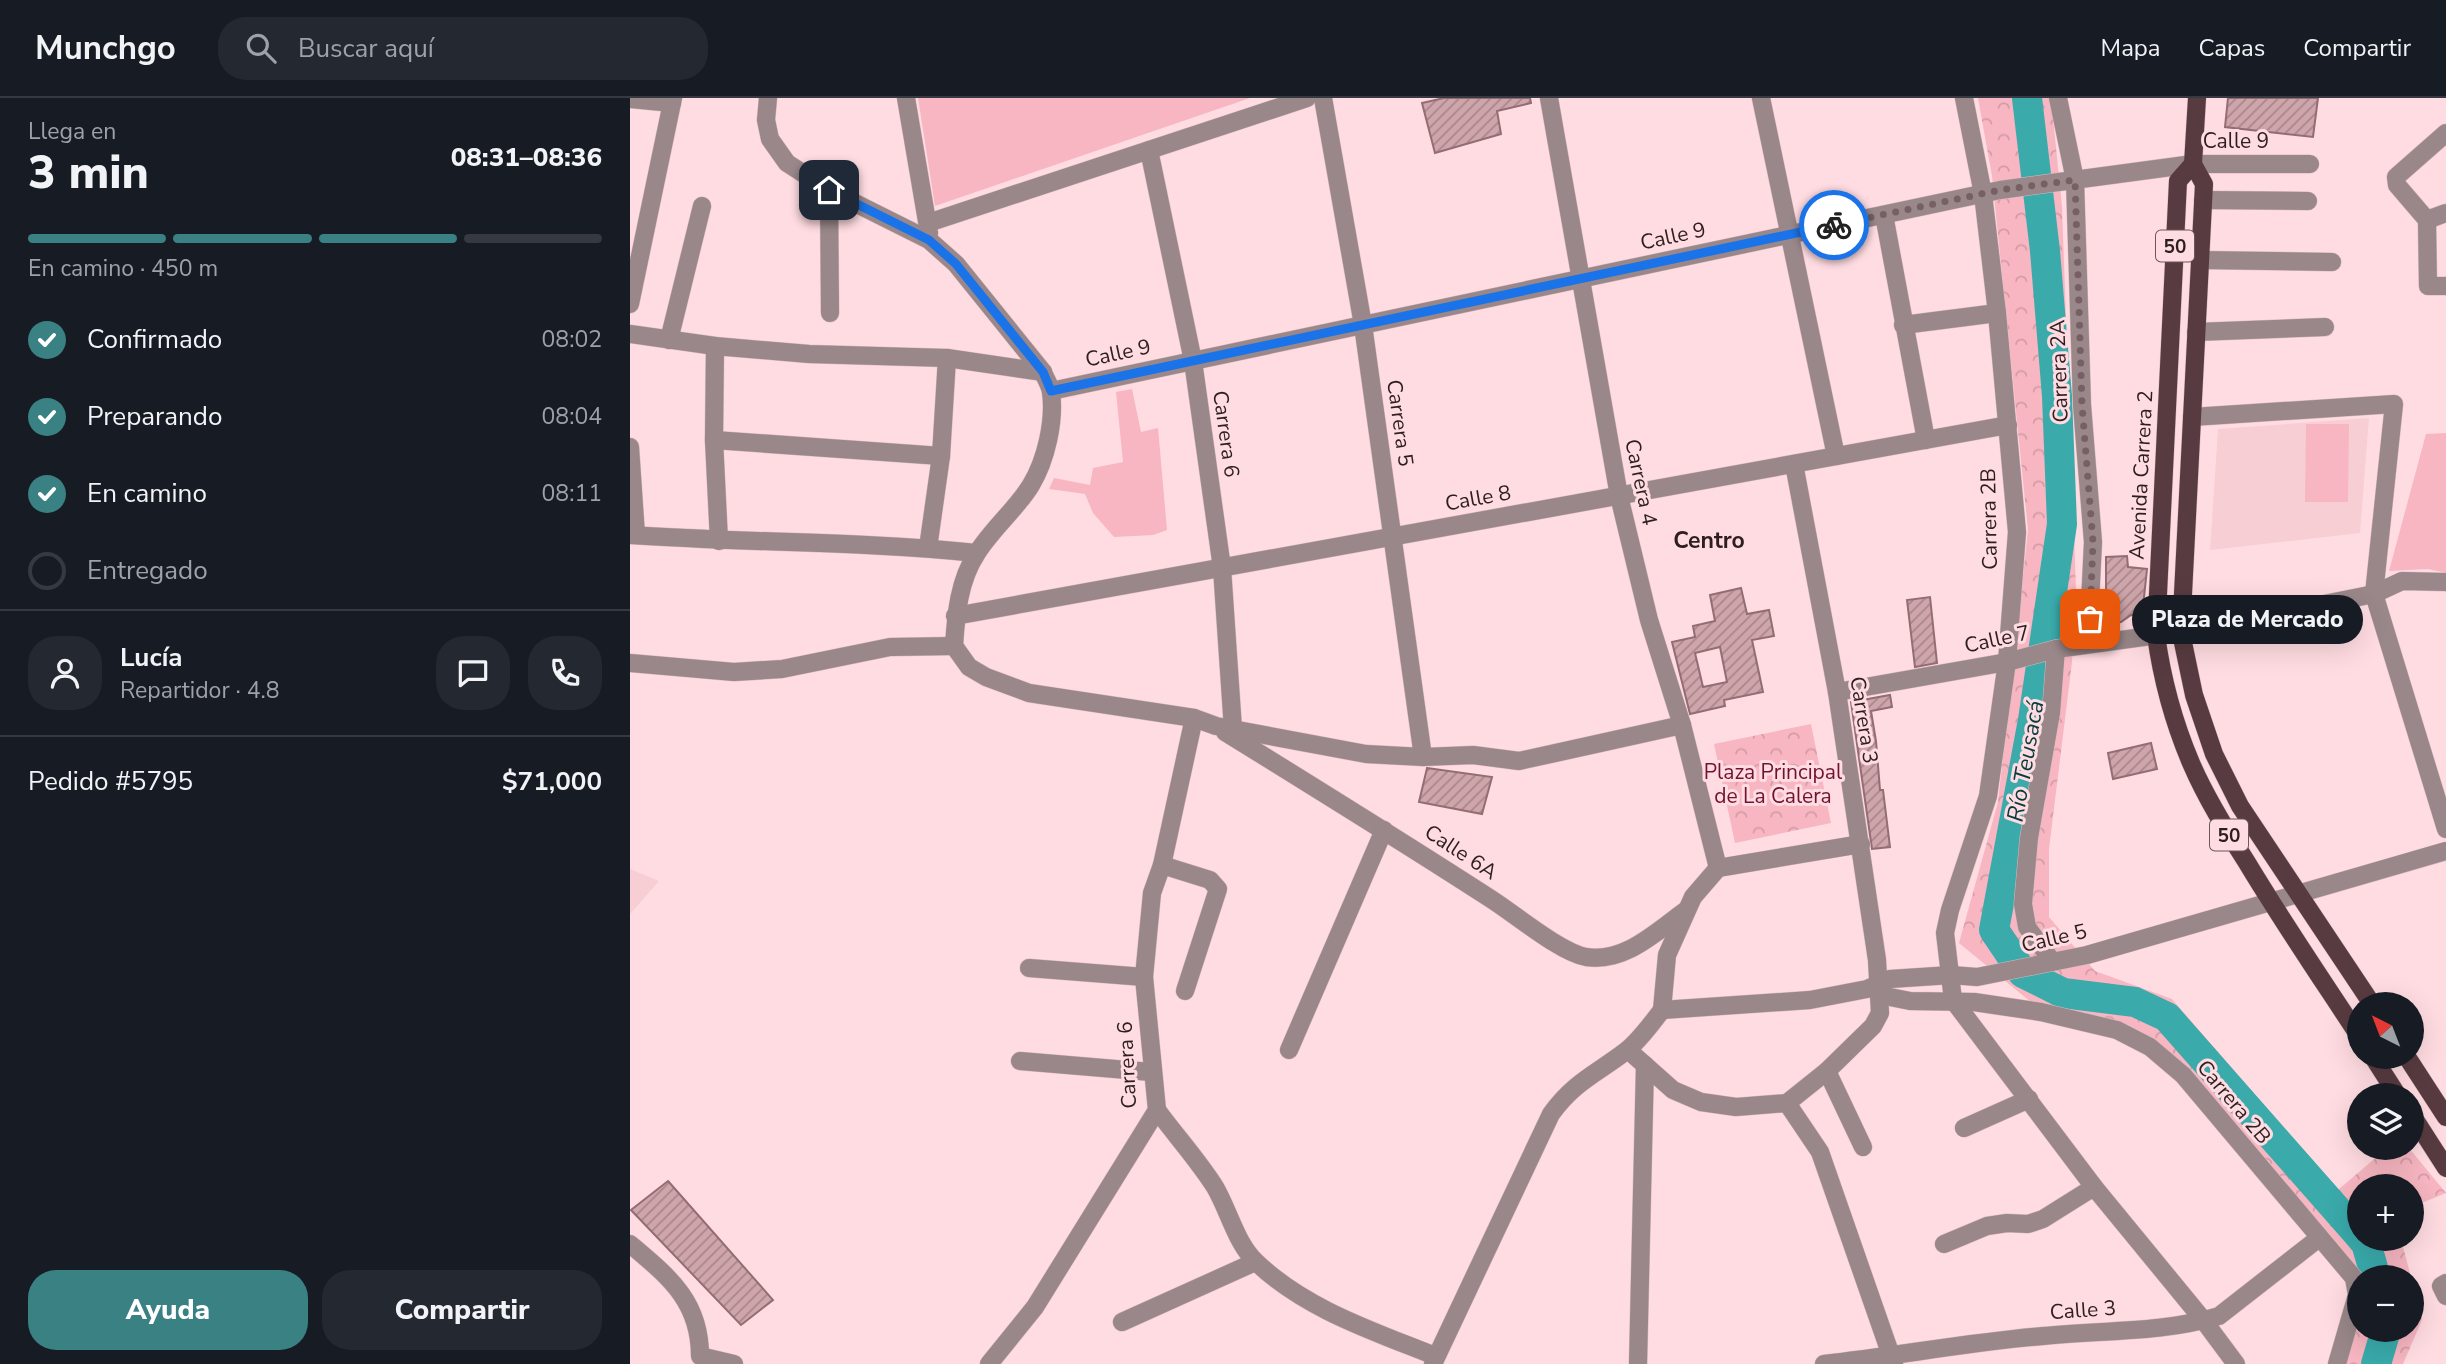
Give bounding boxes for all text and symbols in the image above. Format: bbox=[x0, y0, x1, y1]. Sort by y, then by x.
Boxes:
search box bbox=[218, 17, 708, 80]
text: Munchgo bbox=[35, 26, 176, 71]
icon: search bbox=[242, 29, 280, 67]
text: Buscar aquí bbox=[298, 31, 434, 66]
text: Mapa bbox=[2101, 32, 2161, 64]
text: Capas bbox=[2199, 32, 2265, 64]
text: Compartir bbox=[2303, 32, 2411, 64]
text: Llega en bbox=[28, 116, 116, 147]
street label: Calle 9 bbox=[2203, 127, 2269, 155]
text: 08:31–08:36 bbox=[451, 140, 602, 175]
text: 3 min bbox=[28, 141, 149, 204]
pin bbox=[799, 160, 859, 220]
icon: home bbox=[810, 171, 848, 209]
courier bbox=[1799, 190, 1869, 260]
icon: bike bbox=[1815, 206, 1853, 244]
street label: Calle 9 bbox=[1638, 215, 1708, 257]
road number: 50 bbox=[2156, 230, 2194, 262]
text: En camino · 450 m bbox=[28, 253, 218, 284]
street label: Carrera 2A bbox=[2043, 319, 2075, 423]
icon: check bbox=[28, 321, 66, 359]
text: Confirmado bbox=[87, 322, 222, 357]
text: 08:02 bbox=[542, 324, 602, 355]
street label: Calle 9 bbox=[1083, 332, 1153, 374]
street label: Carrera 5 bbox=[1380, 378, 1420, 468]
street label: Carrera 6 bbox=[1206, 389, 1246, 479]
street label: Avenida Carrera 2 bbox=[2123, 390, 2159, 560]
icon: check bbox=[28, 398, 66, 436]
text: Preparando bbox=[87, 399, 222, 434]
text: 08:04 bbox=[542, 401, 602, 432]
street label: Carrera 4 bbox=[1618, 436, 1664, 528]
street label: Carrera 2B bbox=[1974, 468, 2004, 570]
icon: check bbox=[28, 475, 66, 513]
text: En camino bbox=[87, 476, 207, 511]
text: 08:11 bbox=[542, 478, 602, 509]
street label: Calle 8 bbox=[1443, 478, 1513, 518]
district label: Centro bbox=[1673, 525, 1745, 556]
text: Entregado bbox=[87, 553, 208, 588]
pin bbox=[2060, 589, 2120, 649]
callout: Plaza de Mercado bbox=[2132, 594, 2363, 644]
icon: bag bbox=[2071, 600, 2109, 638]
text: Plaza de Mercado bbox=[2151, 604, 2344, 635]
street label: Calle 7 bbox=[1962, 618, 2032, 660]
button: person bbox=[28, 636, 102, 710]
button: chat bbox=[436, 636, 510, 710]
button: phone bbox=[528, 636, 602, 710]
text: Lucía bbox=[120, 640, 183, 675]
text: Repartidor · 4.8 bbox=[120, 675, 280, 706]
street label: Carrera 3 bbox=[1843, 675, 1885, 765]
water label: Río Teusacá bbox=[2000, 698, 2051, 824]
park label: Plaza Principal de La Calera bbox=[1704, 758, 1843, 810]
text: Pedido #5795 bbox=[28, 764, 193, 799]
text: $71,000 bbox=[502, 764, 602, 799]
street label: Calle 6A bbox=[1419, 818, 1503, 886]
road number: 50 bbox=[2210, 820, 2248, 850]
street label: Calle 5 bbox=[2018, 917, 2090, 959]
north arrow bbox=[2347, 992, 2424, 1069]
map controls bbox=[2347, 992, 2424, 1342]
street label: Carrera 6 bbox=[1111, 1021, 1143, 1109]
street label: Carrera 2B bbox=[2191, 1054, 2277, 1150]
button: layers bbox=[2347, 1083, 2424, 1160]
button: + bbox=[2347, 1174, 2424, 1251]
button: − bbox=[2347, 1265, 2424, 1342]
button: Ayuda bbox=[28, 1270, 308, 1350]
button: Compartir bbox=[322, 1270, 602, 1350]
street label: Calle 3 bbox=[2049, 1294, 2117, 1326]

